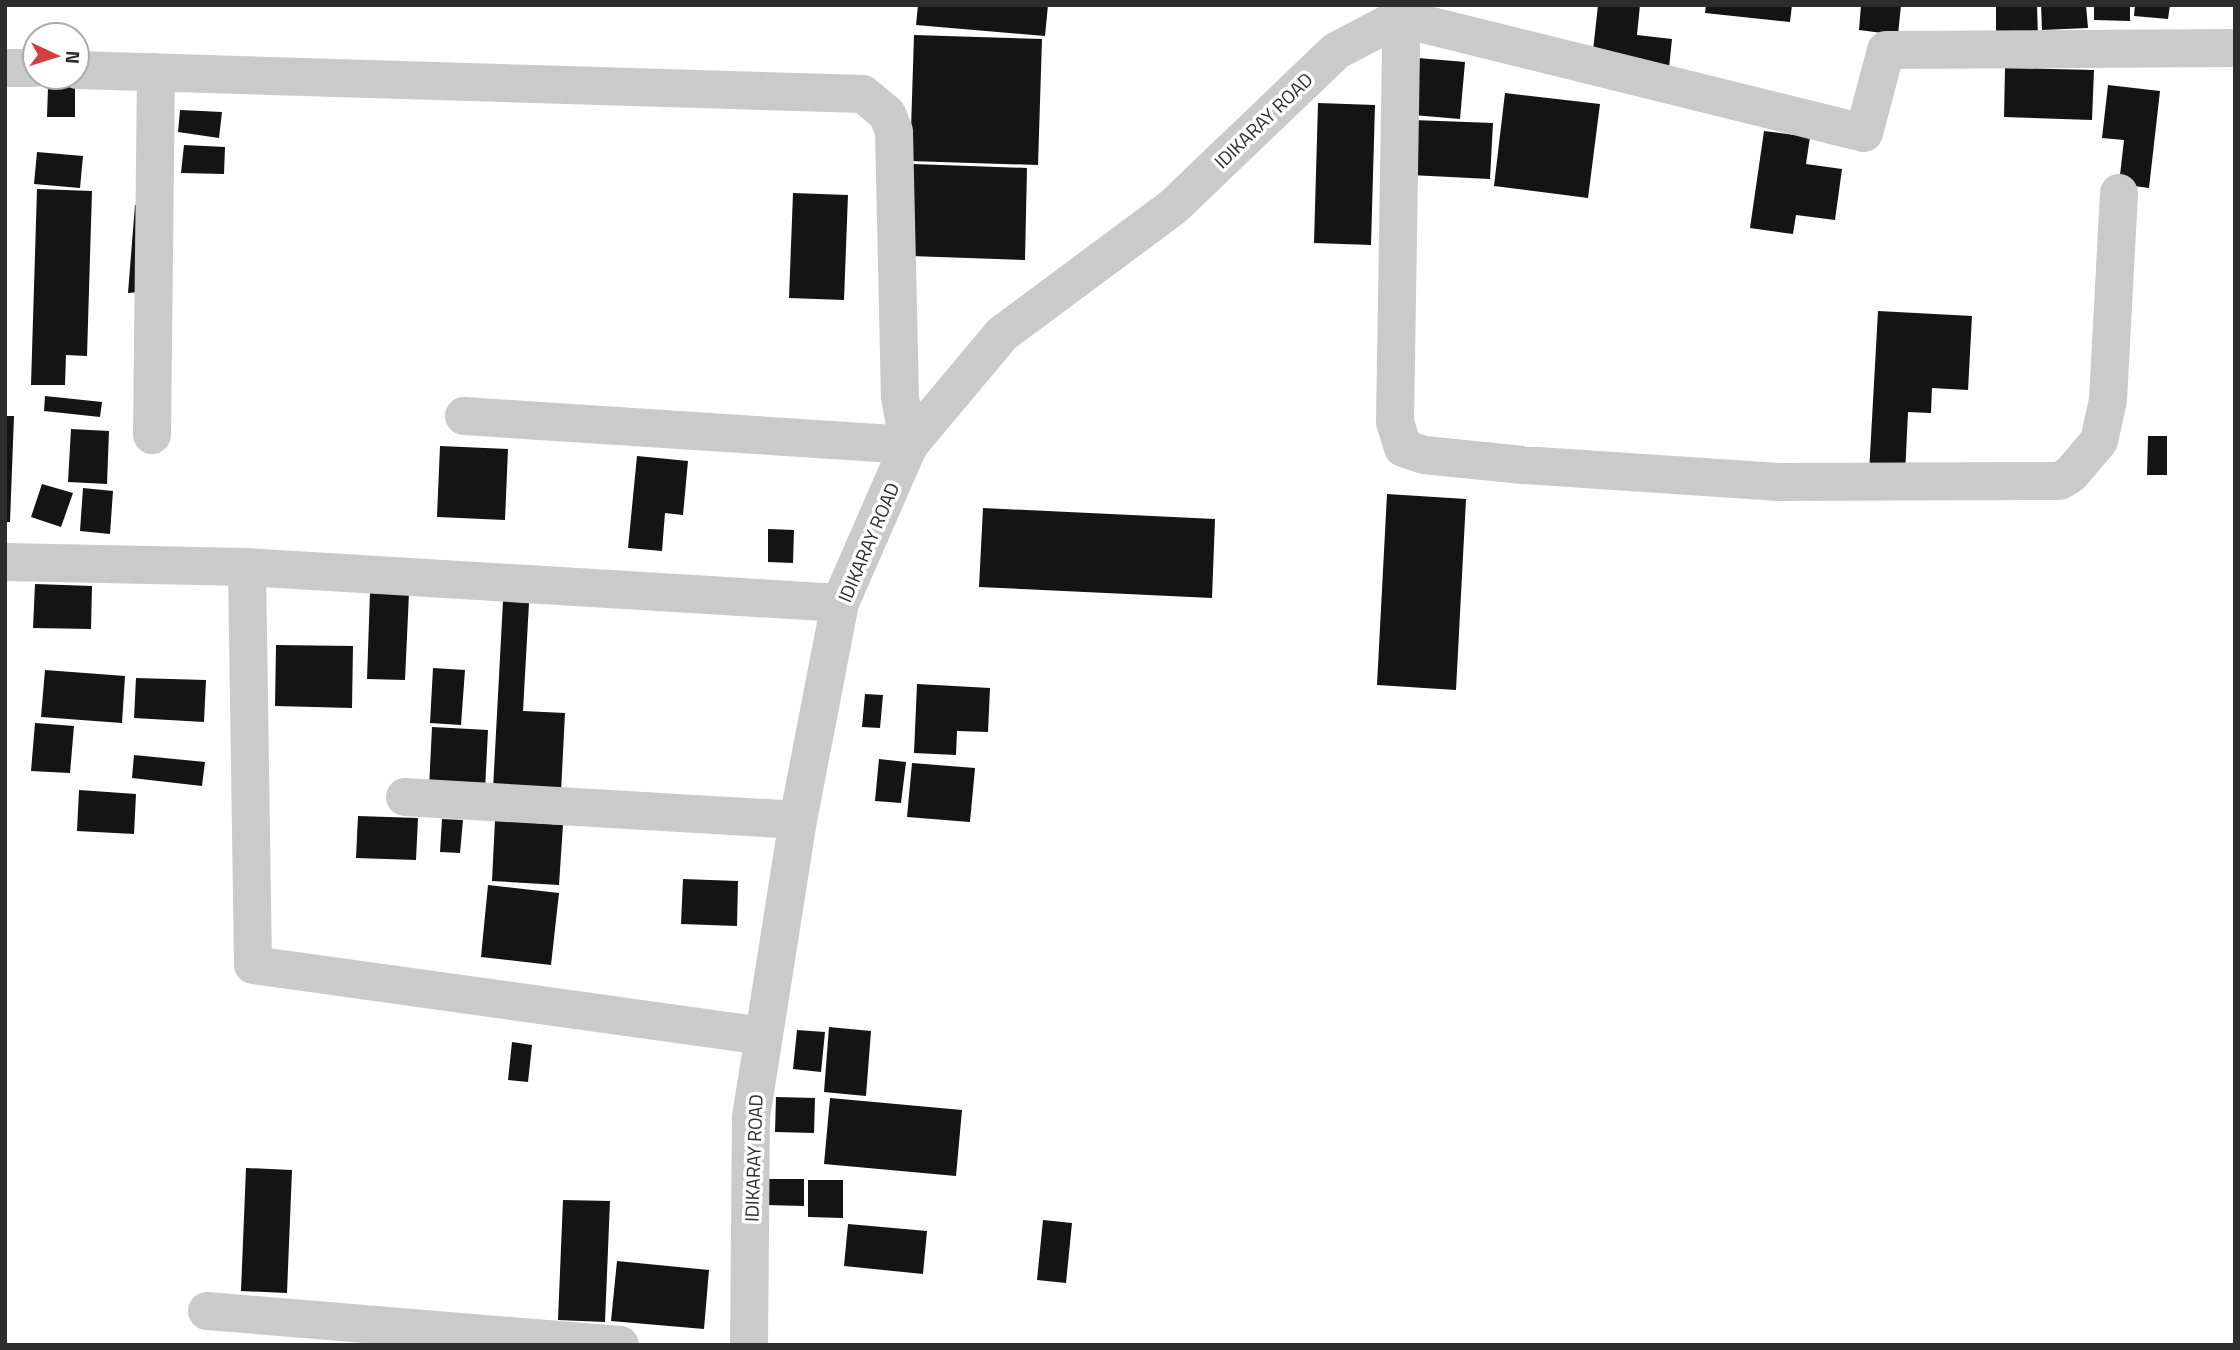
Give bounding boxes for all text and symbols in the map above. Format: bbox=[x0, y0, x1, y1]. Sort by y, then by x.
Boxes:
north arrow bbox=[21, 21, 91, 91]
text: N bbox=[59, 50, 88, 65]
street label: IDIKARAY ROAD bbox=[1207, 65, 1319, 175]
street label: IDIKARAY ROAD bbox=[830, 478, 906, 606]
street label: IDIKARAY ROAD bbox=[736, 1094, 770, 1222]

